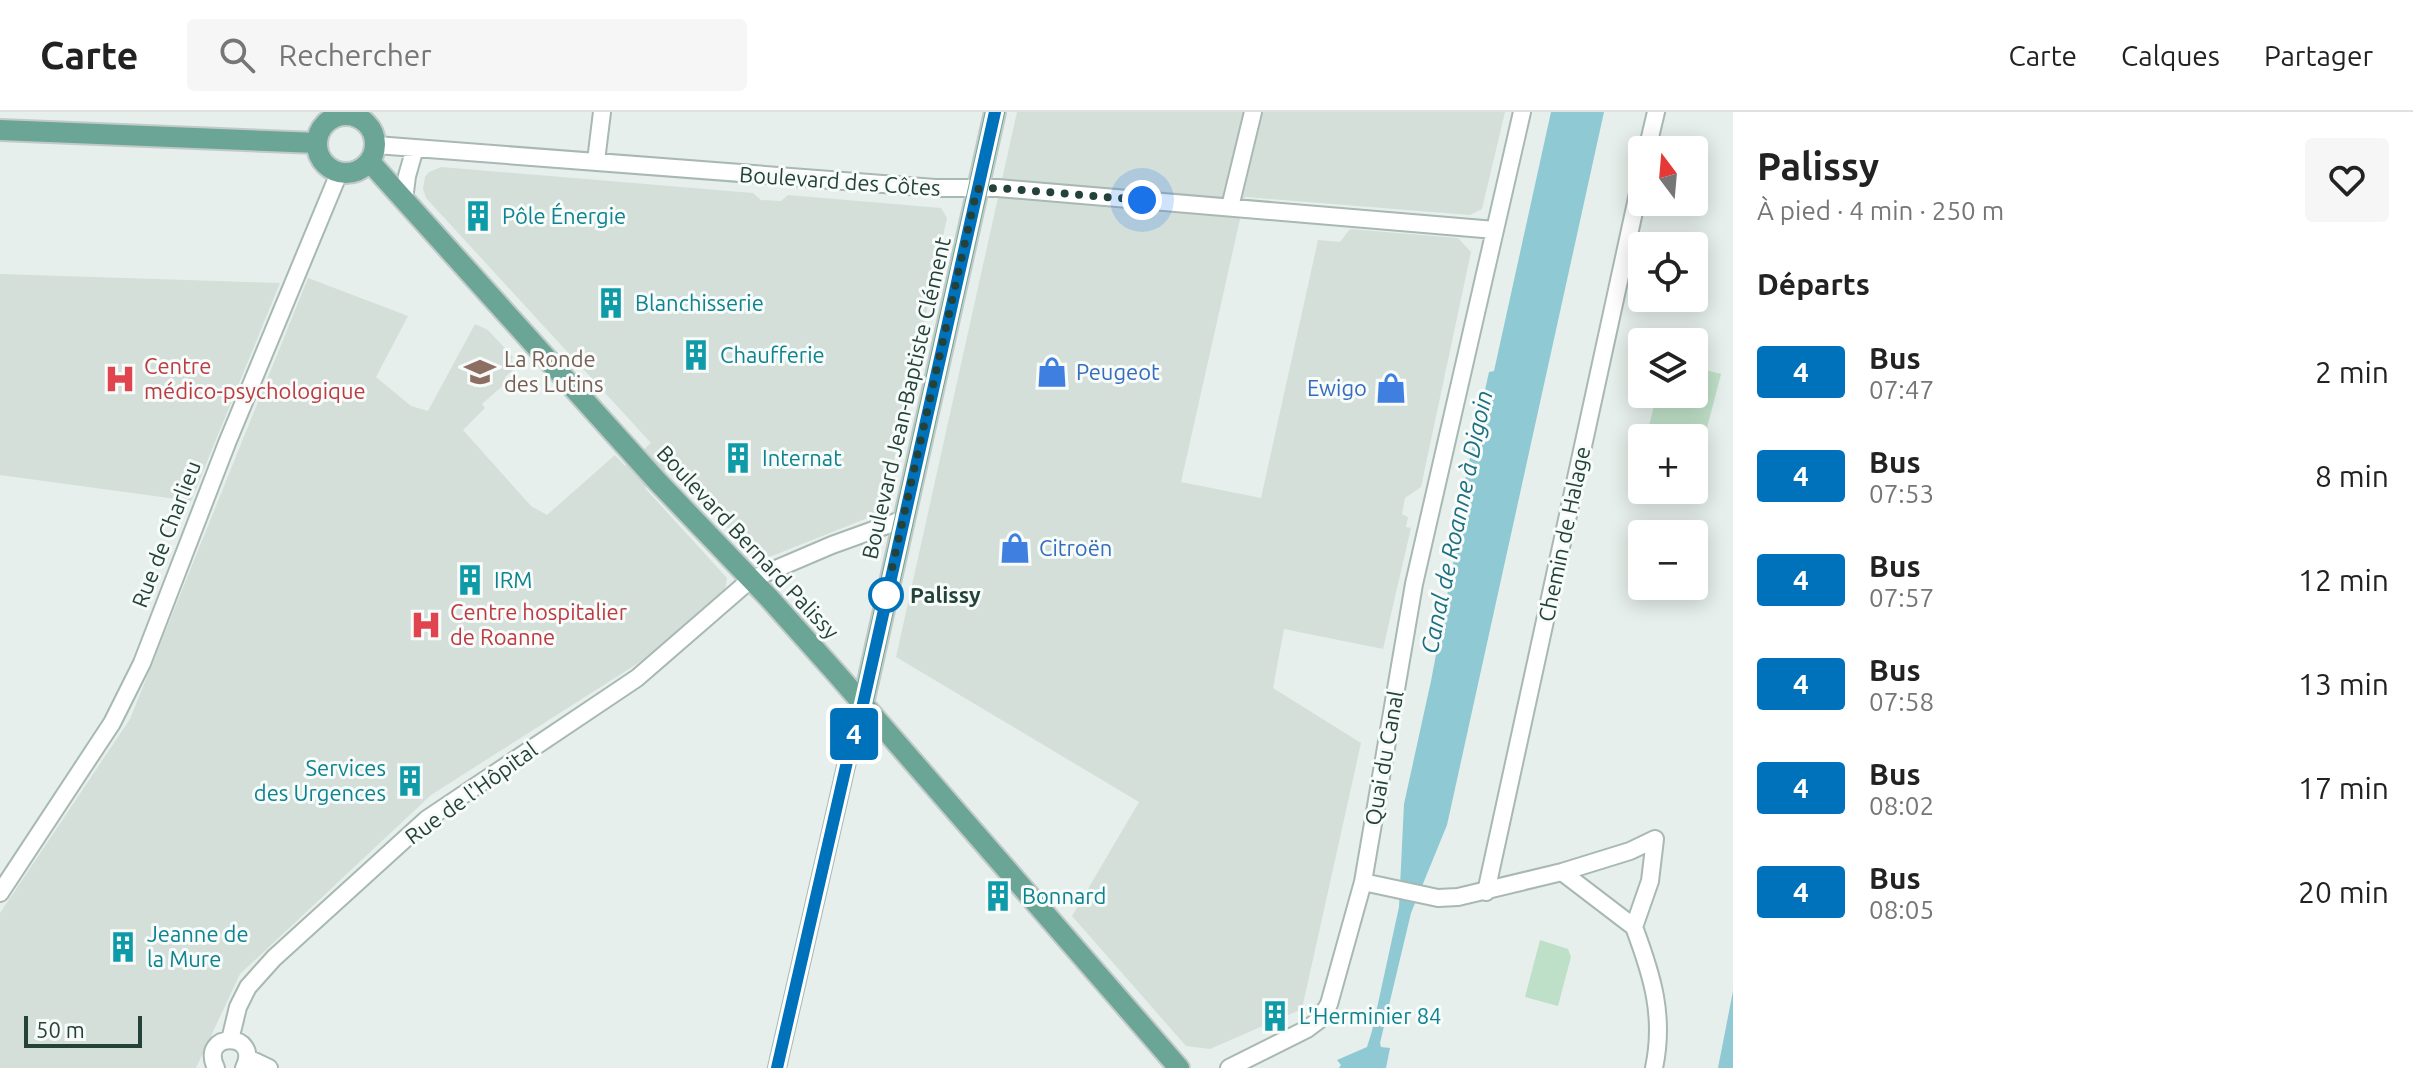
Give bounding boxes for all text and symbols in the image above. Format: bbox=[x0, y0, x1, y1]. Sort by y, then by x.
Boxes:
search box bbox=[187, 19, 747, 91]
icon: search bbox=[215, 33, 259, 77]
text: Carte bbox=[40, 34, 139, 76]
text: Rechercher bbox=[279, 38, 432, 72]
text: Carte bbox=[2008, 40, 2077, 71]
text: Calques bbox=[2121, 40, 2220, 71]
text: Partager bbox=[2264, 40, 2373, 71]
north arrow bbox=[1628, 136, 1708, 216]
map controls bbox=[1628, 136, 1708, 600]
button: heart bbox=[2305, 138, 2389, 222]
text: Palissy bbox=[1757, 145, 1879, 187]
street label: Boulevard des Côtes bbox=[739, 161, 942, 200]
your location bbox=[1122, 180, 1162, 220]
text: À pied · 4 min · 250 m bbox=[1757, 196, 2004, 225]
building icon: Pôle Énergie bbox=[461, 199, 495, 233]
place label: Pôle Énergie bbox=[502, 202, 626, 228]
button: locate bbox=[1628, 232, 1708, 312]
street label: Boulevard Jean-Baptiste Clément bbox=[856, 234, 955, 561]
text: Départs bbox=[1757, 267, 1870, 301]
building icon: Blanchisserie bbox=[594, 286, 628, 320]
place label: Blanchisserie bbox=[635, 290, 764, 315]
button: layers bbox=[1628, 328, 1708, 408]
building icon: Chaufferie bbox=[679, 338, 713, 372]
text: Bus bbox=[1869, 341, 1921, 375]
place label: Chaufferie bbox=[720, 342, 825, 367]
place label: La Ronde des Lutins bbox=[504, 346, 603, 396]
place label: Centre médico-psychologique bbox=[144, 353, 366, 403]
school or university icon: La Ronde des Lutins bbox=[463, 355, 497, 389]
shop icon: Peugeot bbox=[1035, 355, 1069, 389]
text: 2 min bbox=[2315, 355, 2389, 389]
text: 4 bbox=[1793, 356, 1809, 387]
place label: Peugeot bbox=[1076, 359, 1160, 384]
hospital icon: Centre médico-psychologique bbox=[103, 362, 137, 396]
shop icon: Ewigo bbox=[1374, 371, 1408, 405]
place label: Ewigo bbox=[1307, 375, 1367, 400]
text: 07:47 bbox=[1869, 375, 1934, 404]
water label: Canal de Roanne à Digoin bbox=[1415, 388, 1498, 656]
button: + bbox=[1628, 424, 1708, 504]
street label: Boulevard Bernard Palissy bbox=[652, 440, 845, 644]
building icon: Internat bbox=[721, 441, 755, 475]
street label: Chemin de Halage bbox=[1533, 444, 1594, 624]
place label: Internat bbox=[762, 445, 842, 470]
text: Bus bbox=[1869, 445, 1921, 479]
street label: Rue de Charlieu bbox=[126, 457, 205, 611]
text: 8 min bbox=[2315, 459, 2389, 493]
text: 4 bbox=[1793, 460, 1809, 491]
text: 07:53 bbox=[1869, 479, 1934, 508]
button: − bbox=[1628, 520, 1708, 600]
shop icon: Citroën bbox=[998, 531, 1032, 565]
place label: Citroën bbox=[1039, 535, 1112, 560]
text: Bus bbox=[1869, 549, 1921, 583]
building icon: IRM bbox=[453, 563, 487, 597]
text: 12 min bbox=[2298, 563, 2389, 597]
text: 4 bbox=[1793, 564, 1809, 595]
place label: IRM bbox=[494, 567, 532, 592]
marker: Palissy bbox=[869, 578, 903, 612]
place label: Palissy bbox=[910, 582, 981, 607]
text: 07:57 bbox=[1869, 583, 1934, 612]
place label: Centre hospitalier de Roanne bbox=[450, 599, 628, 649]
hospital icon: Centre hospitalier de Roanne bbox=[409, 608, 443, 642]
text: Bus bbox=[1869, 653, 1921, 687]
text: 13 min bbox=[2298, 667, 2389, 701]
text: 4 bbox=[1793, 668, 1809, 699]
text: 07:58 bbox=[1869, 687, 1934, 716]
street label: Quai du Canal bbox=[1359, 688, 1408, 827]
line badge: 4 bbox=[828, 708, 880, 760]
text: 4 bbox=[846, 718, 862, 749]
street label: Rue de l'Hôpital bbox=[400, 736, 542, 849]
place label: Services des Urgences bbox=[254, 755, 386, 805]
text: Bus bbox=[1869, 757, 1921, 791]
building icon: Services des Urgences bbox=[393, 764, 427, 798]
text: 17 min bbox=[2298, 771, 2389, 805]
text: 4 bbox=[1793, 772, 1809, 803]
text: 08:02 bbox=[1869, 791, 1934, 820]
text: Bus bbox=[1869, 861, 1921, 895]
text: 20 min bbox=[2298, 875, 2389, 909]
text: 4 bbox=[1793, 876, 1809, 907]
building icon: Bonnard bbox=[981, 879, 1015, 913]
place label: Bonnard bbox=[1022, 883, 1106, 908]
text: 08:05 bbox=[1869, 895, 1934, 924]
place label: Jeanne de la Mure bbox=[147, 921, 249, 971]
building icon: Jeanne de la Mure bbox=[106, 930, 140, 964]
building icon: L'Herminier 84 bbox=[1258, 999, 1292, 1033]
place label: L'Herminier 84 bbox=[1299, 1003, 1441, 1028]
scale bar bbox=[24, 1012, 142, 1048]
text: 50 m bbox=[36, 1017, 85, 1042]

